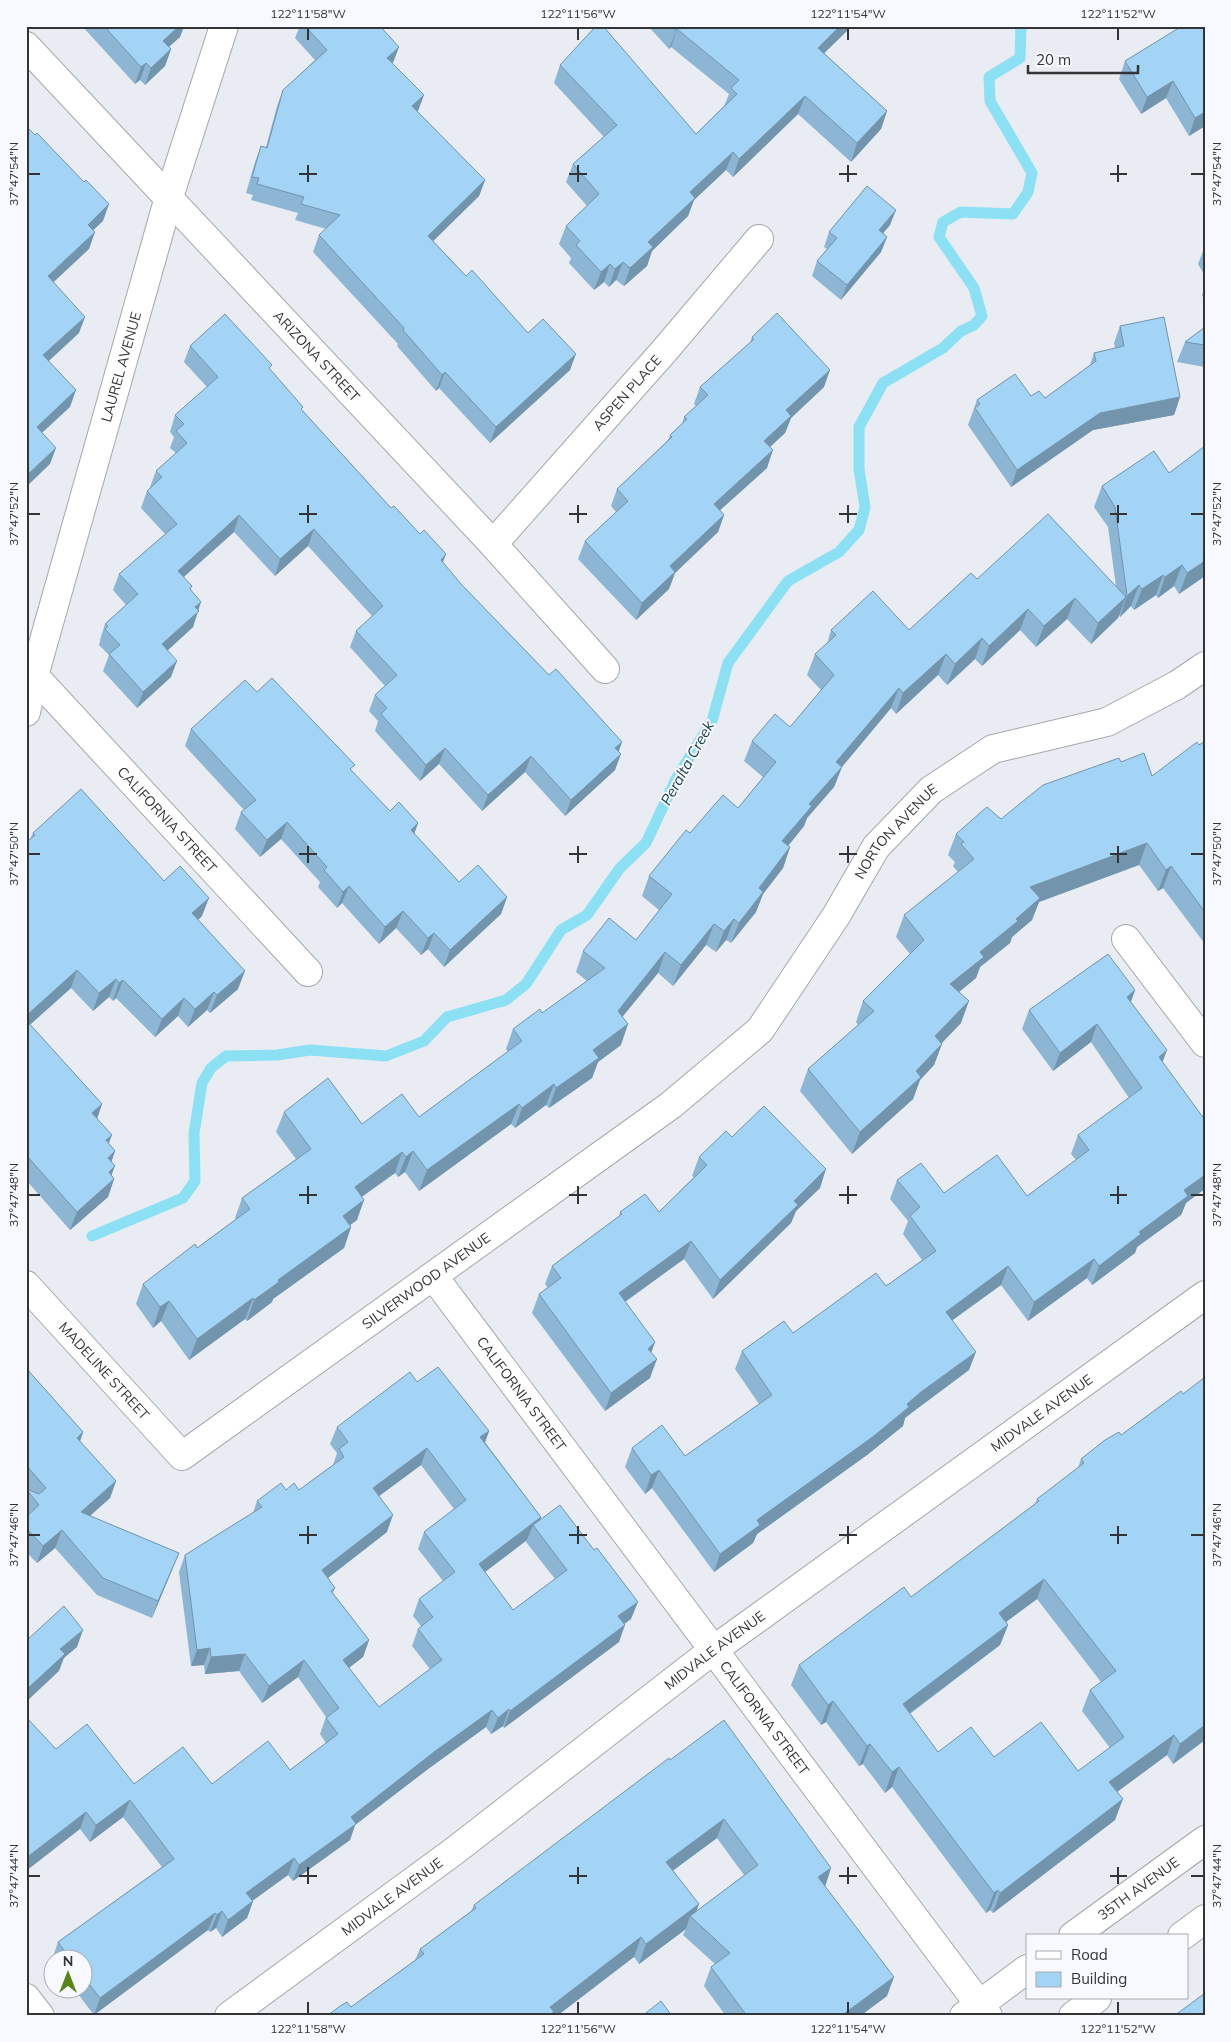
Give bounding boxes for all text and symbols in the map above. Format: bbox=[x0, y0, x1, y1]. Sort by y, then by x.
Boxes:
text: 122°11'58"W bbox=[270, 6, 346, 21]
text: 122°11'56"W bbox=[540, 6, 616, 21]
text: 122°11'54"W bbox=[810, 6, 886, 21]
text: 122°11'52"W bbox=[1080, 6, 1156, 21]
scale bar bbox=[1028, 42, 1138, 74]
text: 20 m bbox=[1036, 50, 1071, 69]
text: 37°47'54"N bbox=[6, 142, 21, 206]
text: 37°47'54"N bbox=[1209, 142, 1224, 206]
street label: ARIZONA STREET bbox=[270, 307, 364, 406]
street label: LAUREL AVENUE bbox=[97, 310, 145, 424]
street label: ASPEN PLACE bbox=[589, 351, 665, 434]
text: 37°47'52"N bbox=[6, 482, 21, 546]
text: 37°47'52"N bbox=[1209, 482, 1224, 546]
water label: Peralta Creek bbox=[656, 716, 719, 808]
street label: CALIFORNIA STREET bbox=[114, 763, 221, 877]
street label: NORTON AVENUE bbox=[850, 780, 940, 882]
text: 37°47'50"N bbox=[6, 822, 21, 886]
text: 37°47'50"N bbox=[1209, 822, 1224, 886]
text: 37°47'48"N bbox=[6, 1163, 21, 1227]
text: 37°47'48"N bbox=[1209, 1163, 1224, 1227]
street label: SILVERWOOD AVENUE bbox=[358, 1229, 494, 1333]
street label: MADELINE STREET bbox=[55, 1318, 154, 1424]
street label: CALIFORNIA STREET bbox=[473, 1333, 571, 1455]
street label: MIDVALE AVENUE bbox=[987, 1370, 1096, 1456]
text: 37°47'46"N bbox=[6, 1503, 21, 1567]
text: 37°47'46"N bbox=[1209, 1503, 1224, 1567]
street label: MIDVALE AVENUE bbox=[661, 1607, 768, 1694]
street label: CALIFORNIA STREET bbox=[716, 1657, 814, 1779]
text: 37°47'44"N bbox=[6, 1844, 21, 1908]
text: 37°47'44"N bbox=[1209, 1844, 1224, 1908]
street label: 35TH AVENUE bbox=[1094, 1853, 1183, 1924]
street label: MIDVALE AVENUE bbox=[338, 1854, 446, 1940]
legend bbox=[1026, 1934, 1188, 2000]
text: Road bbox=[1071, 1945, 1108, 1964]
north arrow bbox=[42, 1950, 92, 2000]
text: N bbox=[63, 1952, 73, 1970]
text: Building bbox=[1071, 1969, 1127, 1988]
text: 122°11'58"W bbox=[270, 2021, 346, 2036]
text: 122°11'56"W bbox=[540, 2021, 616, 2036]
text: 122°11'54"W bbox=[810, 2021, 886, 2036]
text: 122°11'52"W bbox=[1080, 2021, 1156, 2036]

